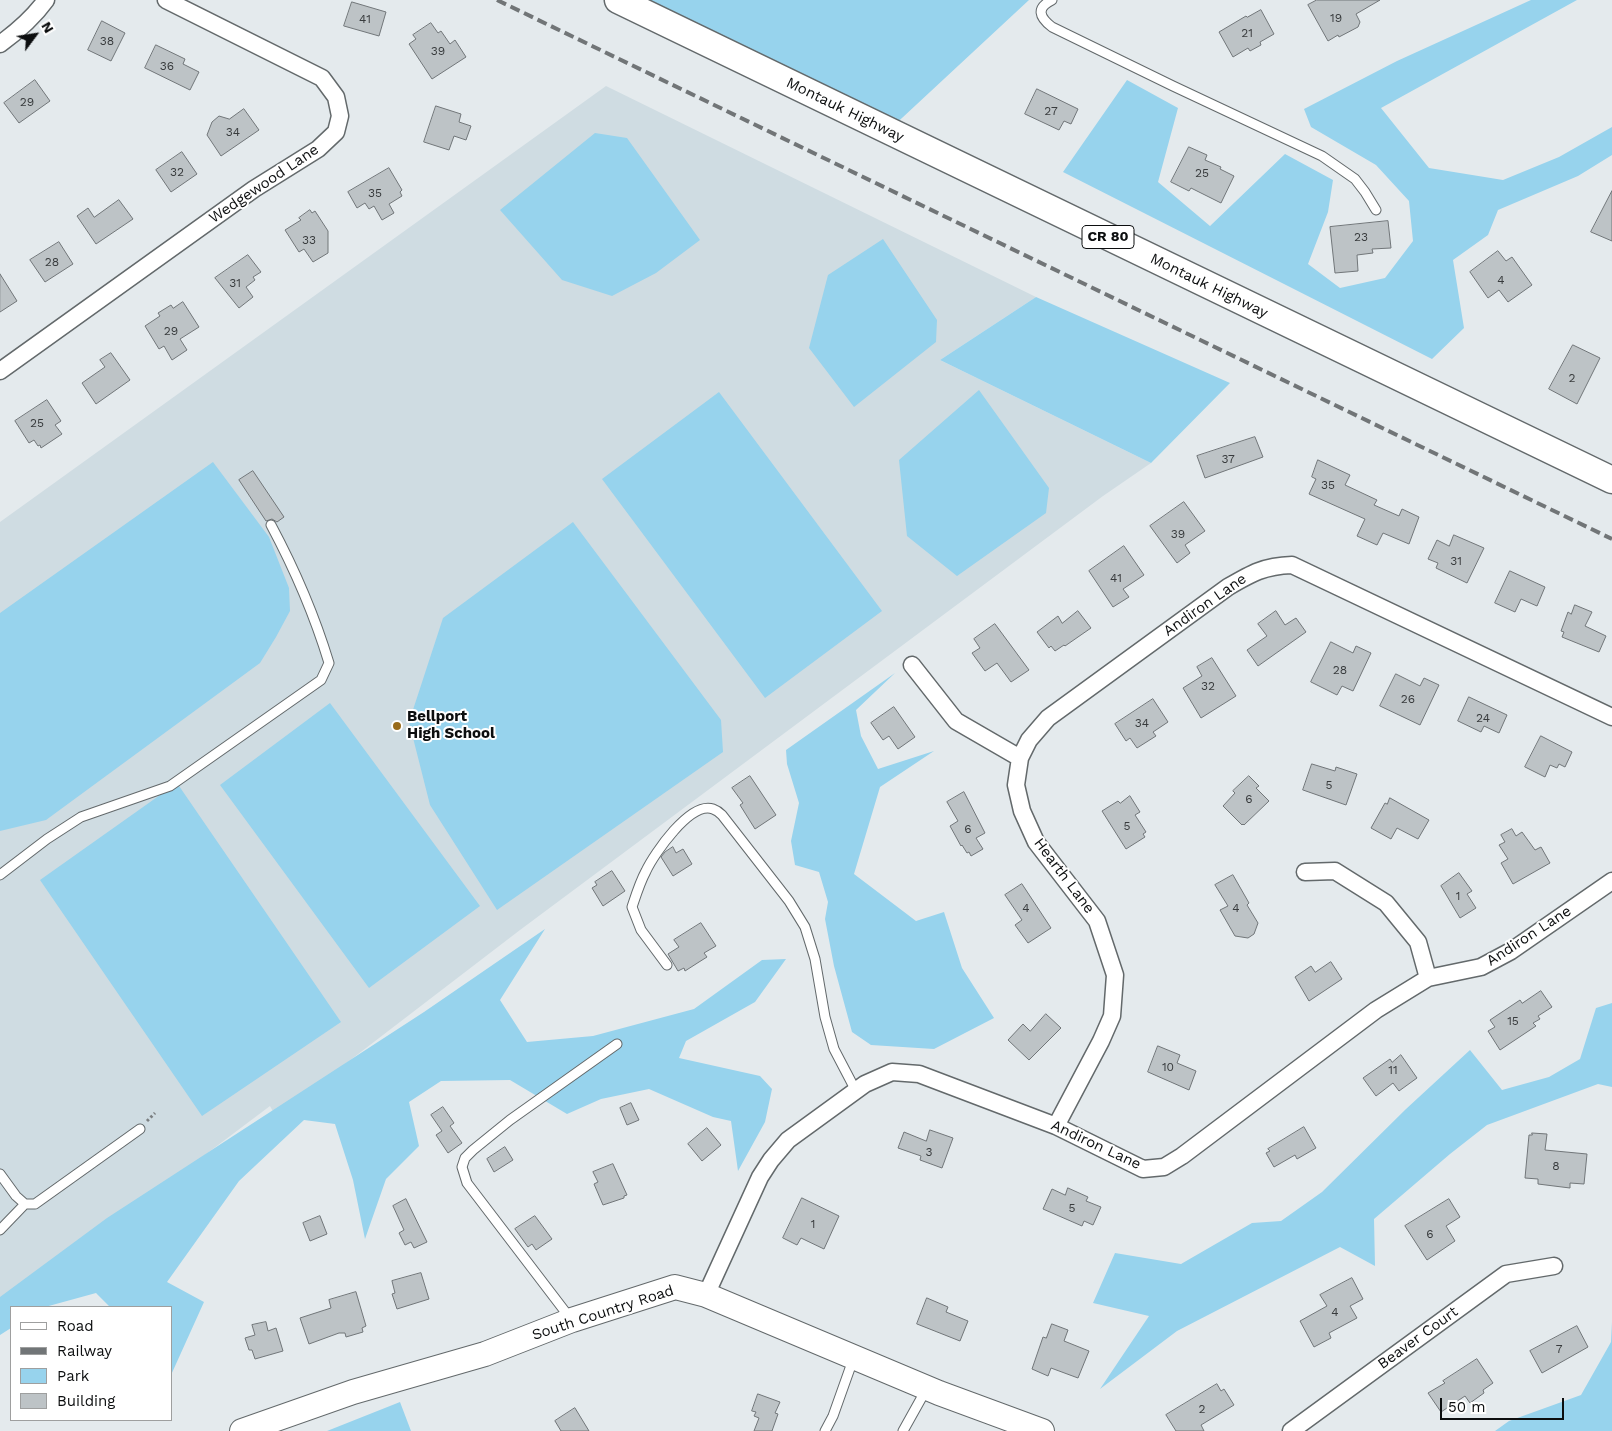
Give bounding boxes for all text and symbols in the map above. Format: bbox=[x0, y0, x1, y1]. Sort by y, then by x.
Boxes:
north arrow bbox=[10, 10, 60, 60]
house number: 19 bbox=[1330, 11, 1342, 25]
house number: 41 bbox=[359, 12, 371, 26]
text: N bbox=[38, 19, 57, 36]
house number: 21 bbox=[1241, 26, 1253, 40]
house number: 38 bbox=[100, 34, 114, 48]
house number: 39 bbox=[431, 44, 445, 58]
house number: 36 bbox=[160, 59, 174, 73]
street label: Montauk Highway bbox=[783, 74, 907, 146]
house number: 29 bbox=[20, 95, 34, 109]
house number: 27 bbox=[1044, 104, 1058, 118]
house number: 34 bbox=[226, 125, 240, 139]
street label: Wedgewood Lane bbox=[206, 141, 322, 227]
house number: 32 bbox=[170, 165, 184, 179]
house number: 25 bbox=[1195, 166, 1209, 180]
house number: 35 bbox=[368, 186, 382, 200]
road number: CR 80 bbox=[1082, 226, 1134, 248]
house number: 23 bbox=[1354, 230, 1368, 244]
house number: 33 bbox=[302, 233, 316, 247]
street label: Montauk Highway bbox=[1147, 250, 1271, 322]
house number: 28 bbox=[45, 255, 59, 269]
house number: 4 bbox=[1497, 273, 1505, 287]
house number: 31 bbox=[229, 276, 241, 290]
house number: 29 bbox=[164, 324, 178, 338]
house number: 2 bbox=[1569, 371, 1575, 385]
house number: 25 bbox=[30, 416, 44, 430]
house number: 37 bbox=[1221, 452, 1235, 466]
house number: 35 bbox=[1321, 478, 1335, 492]
house number: 39 bbox=[1171, 527, 1185, 541]
house number: 31 bbox=[1450, 554, 1462, 568]
street label: Andiron Lane bbox=[1160, 570, 1250, 640]
house number: 41 bbox=[1110, 571, 1122, 585]
house number: 28 bbox=[1333, 663, 1347, 677]
house number: 32 bbox=[1201, 679, 1215, 693]
house number: 26 bbox=[1401, 692, 1415, 706]
place label: Bellport High School bbox=[407, 708, 495, 743]
house number: 24 bbox=[1476, 711, 1490, 725]
house number: 34 bbox=[1135, 716, 1149, 730]
marker: Bellport High School bbox=[391, 720, 403, 732]
house number: 5 bbox=[1326, 778, 1332, 792]
house number: 6 bbox=[1245, 792, 1253, 806]
house number: 5 bbox=[1124, 819, 1130, 833]
house number: 6 bbox=[964, 822, 972, 836]
street label: Hearth Lane bbox=[1030, 835, 1098, 917]
house number: 1 bbox=[1456, 889, 1460, 903]
house number: 4 bbox=[1022, 901, 1030, 915]
house number: 4 bbox=[1232, 901, 1240, 915]
street label: Andiron Lane bbox=[1483, 902, 1575, 970]
house number: 15 bbox=[1507, 1014, 1519, 1028]
house number: 10 bbox=[1162, 1060, 1174, 1074]
house number: 11 bbox=[1388, 1063, 1398, 1077]
street label: Andiron Lane bbox=[1048, 1116, 1144, 1174]
house number: 3 bbox=[926, 1145, 932, 1159]
house number: 8 bbox=[1552, 1159, 1560, 1173]
house number: 5 bbox=[1069, 1201, 1075, 1215]
house number: 1 bbox=[811, 1217, 815, 1231]
house number: 6 bbox=[1426, 1227, 1434, 1241]
street label: South Country Road bbox=[530, 1282, 676, 1344]
street label: Beaver Court bbox=[1374, 1303, 1462, 1373]
house number: 4 bbox=[1331, 1305, 1339, 1319]
legend bbox=[10, 1306, 172, 1421]
text: Road bbox=[57, 1317, 94, 1335]
text: Railway bbox=[57, 1342, 112, 1360]
house number: 7 bbox=[1556, 1342, 1562, 1356]
text: Park bbox=[57, 1367, 89, 1385]
scale bar bbox=[1442, 1388, 1566, 1420]
text: Building bbox=[57, 1392, 115, 1410]
text: 50 m bbox=[1448, 1398, 1485, 1416]
house number: 2 bbox=[1199, 1402, 1205, 1416]

